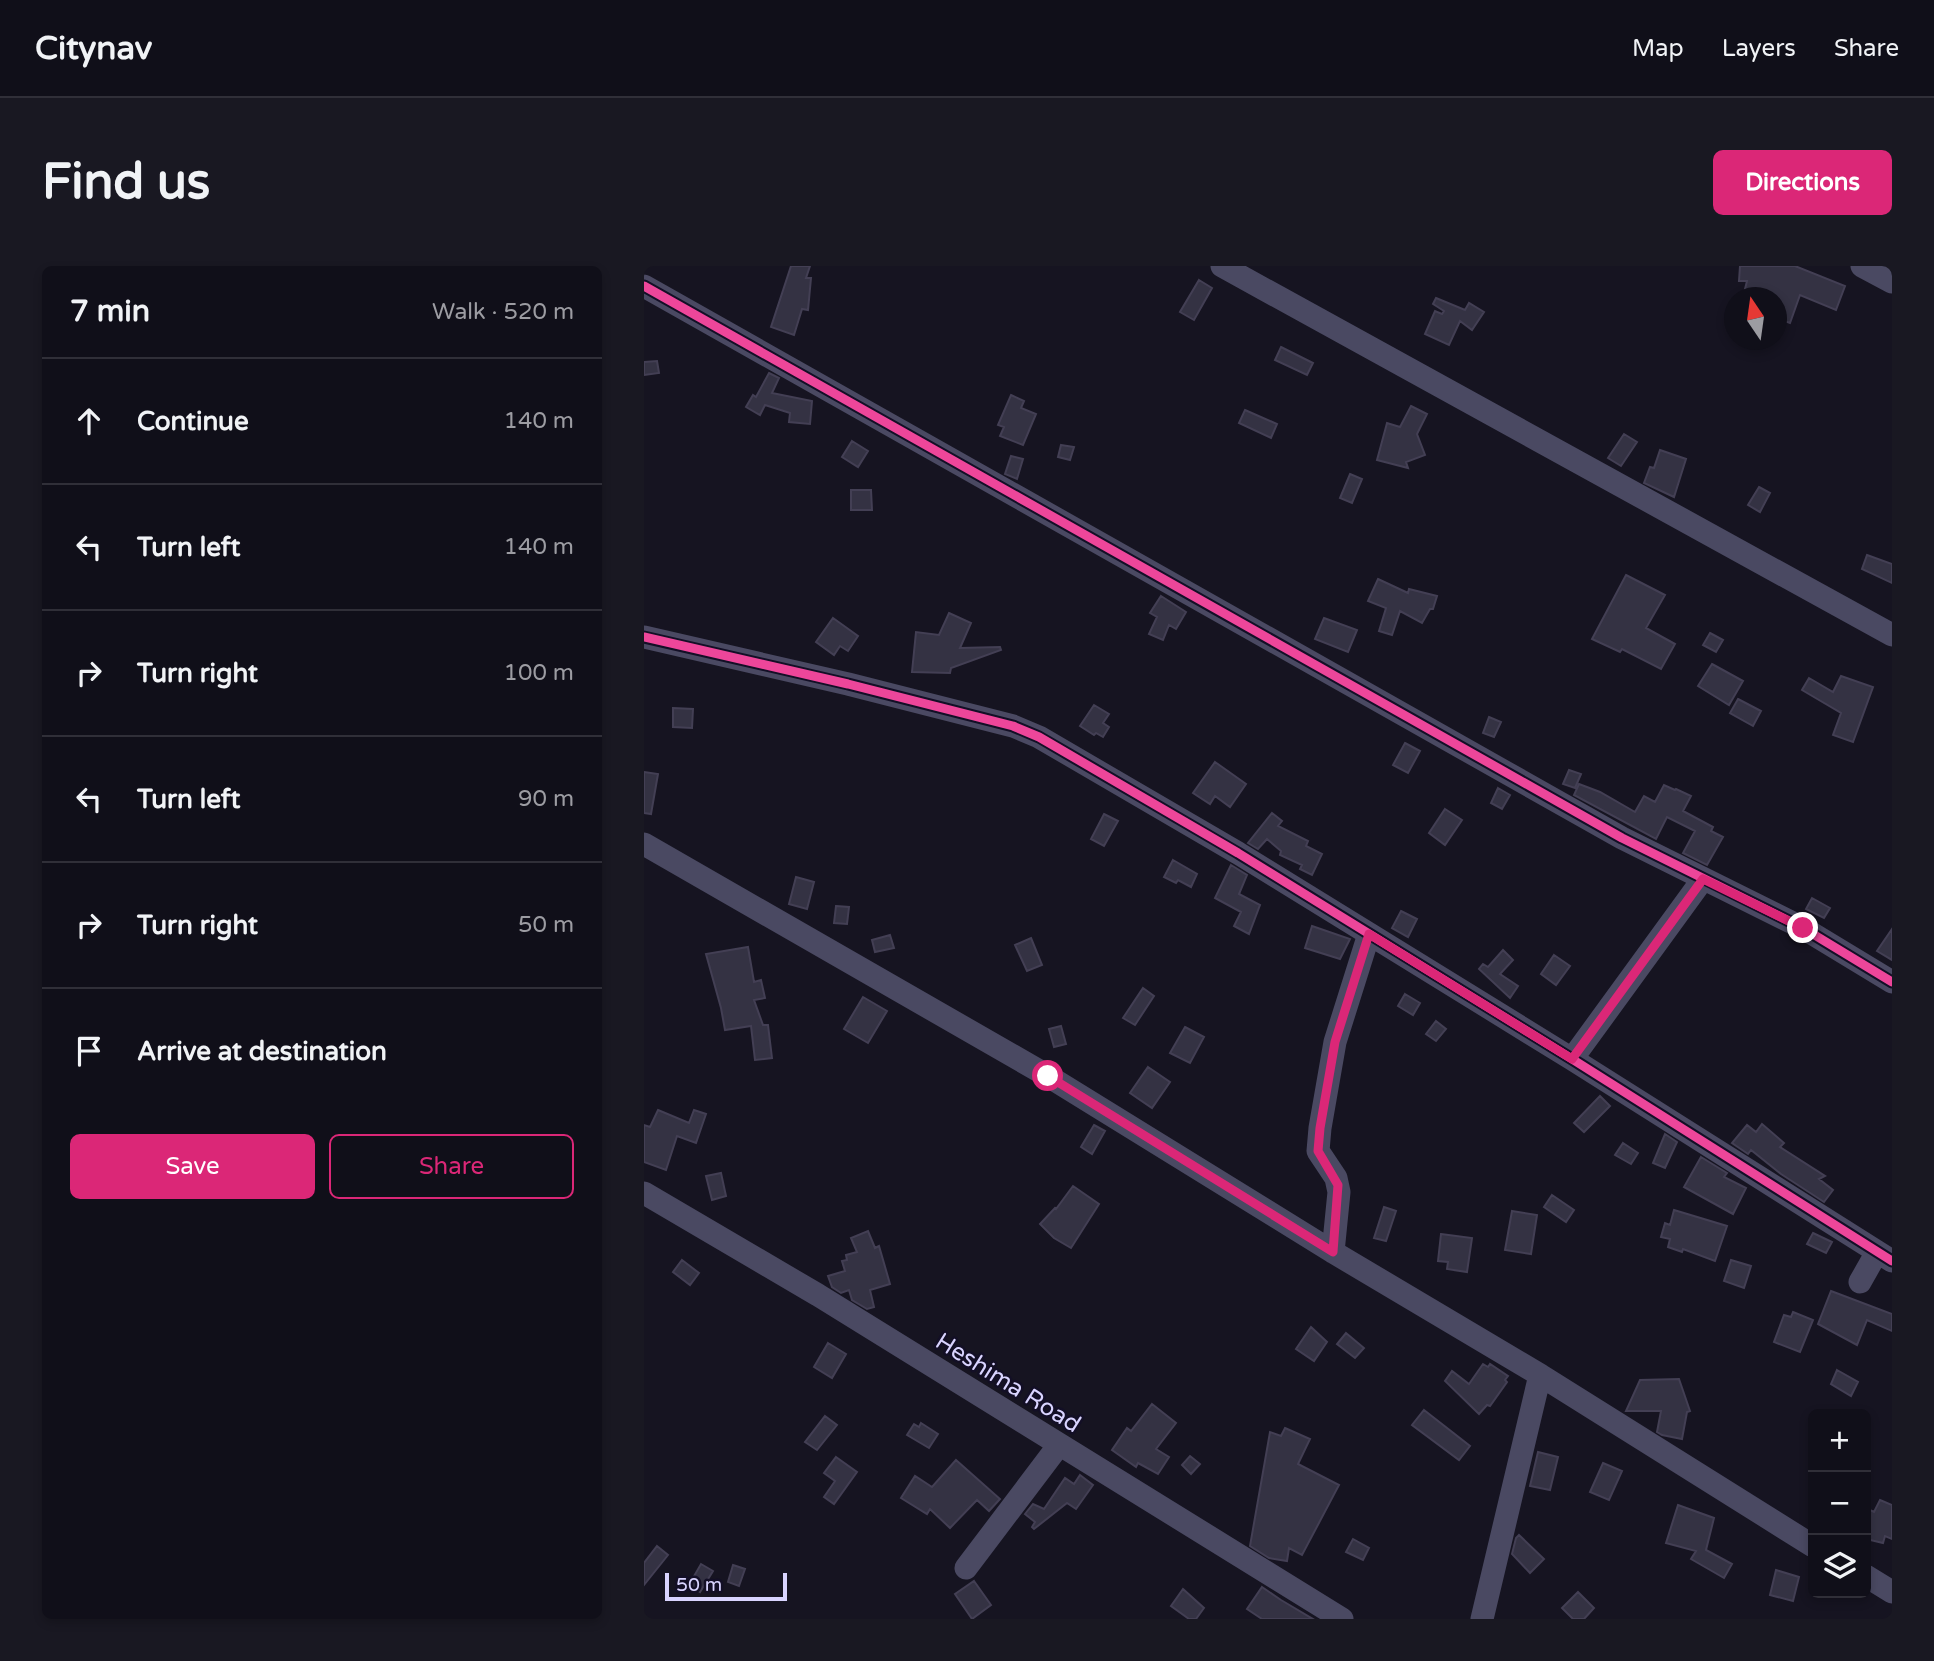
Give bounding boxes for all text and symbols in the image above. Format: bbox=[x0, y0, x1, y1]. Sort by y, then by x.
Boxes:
text: Citynav bbox=[35, 29, 152, 68]
text: Map bbox=[1632, 34, 1684, 63]
text: Layers bbox=[1722, 34, 1796, 63]
text: Share bbox=[1834, 34, 1899, 63]
button: Directions bbox=[1713, 150, 1892, 215]
text: Find us bbox=[42, 153, 210, 212]
north arrow bbox=[1724, 287, 1787, 350]
text: 7 min bbox=[70, 293, 150, 330]
text: Walk · 520 m bbox=[432, 298, 574, 326]
icon: ahead bbox=[70, 402, 108, 440]
text: Continue bbox=[137, 406, 249, 437]
text: 140 m bbox=[504, 407, 574, 435]
icon: left bbox=[70, 528, 108, 566]
text: Turn left bbox=[137, 532, 240, 563]
text: 140 m bbox=[504, 533, 574, 561]
icon: right bbox=[70, 654, 108, 692]
text: Turn right bbox=[137, 658, 258, 689]
text: 100 m bbox=[504, 659, 574, 687]
icon: left bbox=[70, 780, 108, 818]
text: Turn left bbox=[137, 784, 240, 815]
text: 90 m bbox=[518, 785, 574, 813]
icon: right bbox=[70, 906, 108, 944]
text: Turn right bbox=[137, 910, 258, 941]
text: 50 m bbox=[518, 911, 574, 939]
route end bbox=[1787, 912, 1818, 943]
icon: arrive bbox=[70, 1032, 108, 1070]
text: Arrive at destination bbox=[137, 1036, 387, 1067]
route start bbox=[1032, 1060, 1063, 1091]
button: Save bbox=[70, 1134, 315, 1199]
button: Share bbox=[329, 1134, 574, 1199]
street label: Heshima Road bbox=[930, 1327, 1086, 1439]
map controls bbox=[1808, 1409, 1871, 1598]
button: + bbox=[1808, 1409, 1871, 1472]
button: − bbox=[1808, 1472, 1871, 1535]
button: layers bbox=[1808, 1535, 1871, 1598]
scale bar bbox=[665, 1570, 788, 1602]
text: 50 m bbox=[676, 1574, 722, 1596]

